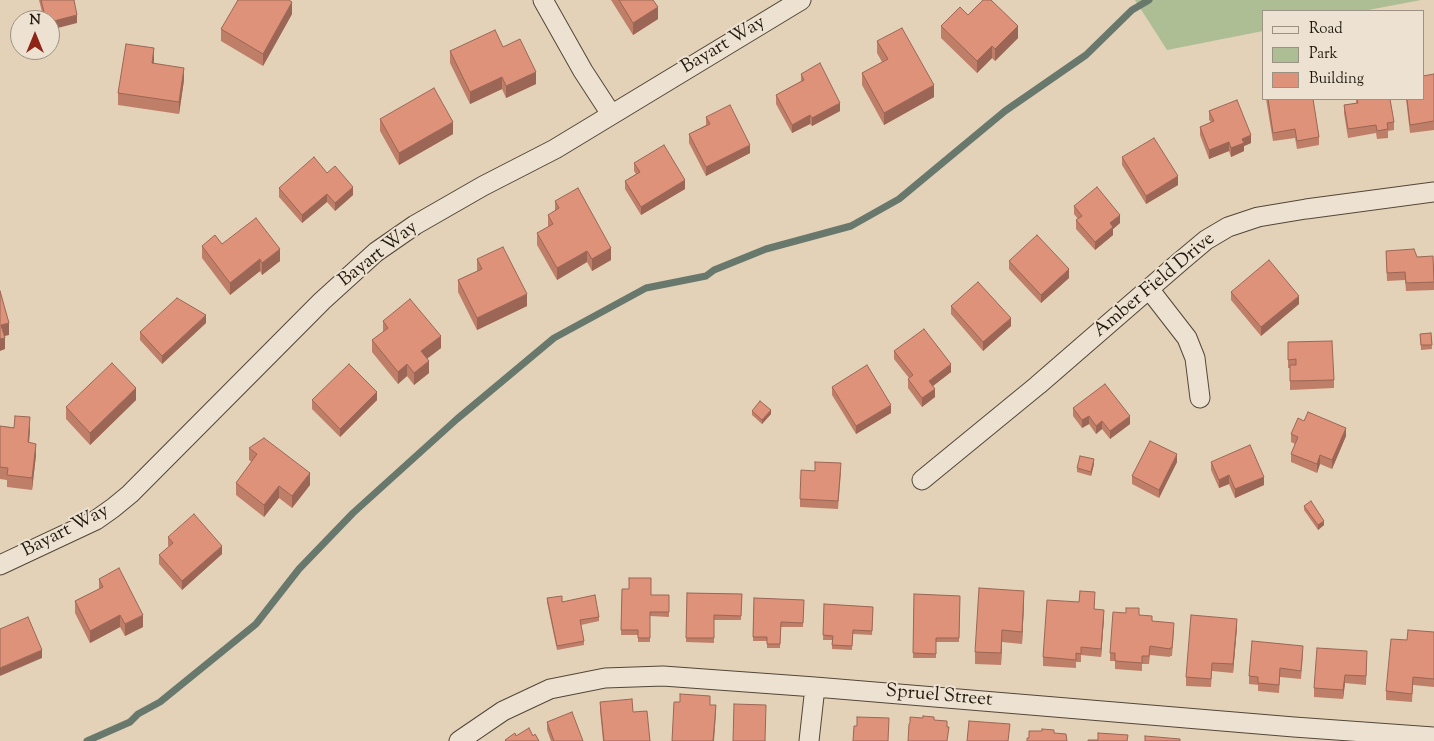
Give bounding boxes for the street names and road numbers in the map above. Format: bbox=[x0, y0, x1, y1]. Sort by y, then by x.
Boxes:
street label: Bayart Way bbox=[678, 12, 770, 80]
street label: Bayart Way bbox=[335, 217, 423, 293]
street label: Amber Field Drive bbox=[1090, 229, 1220, 343]
street label: Bayart Way bbox=[19, 500, 113, 564]
street label: Spruel Street bbox=[885, 681, 993, 713]

